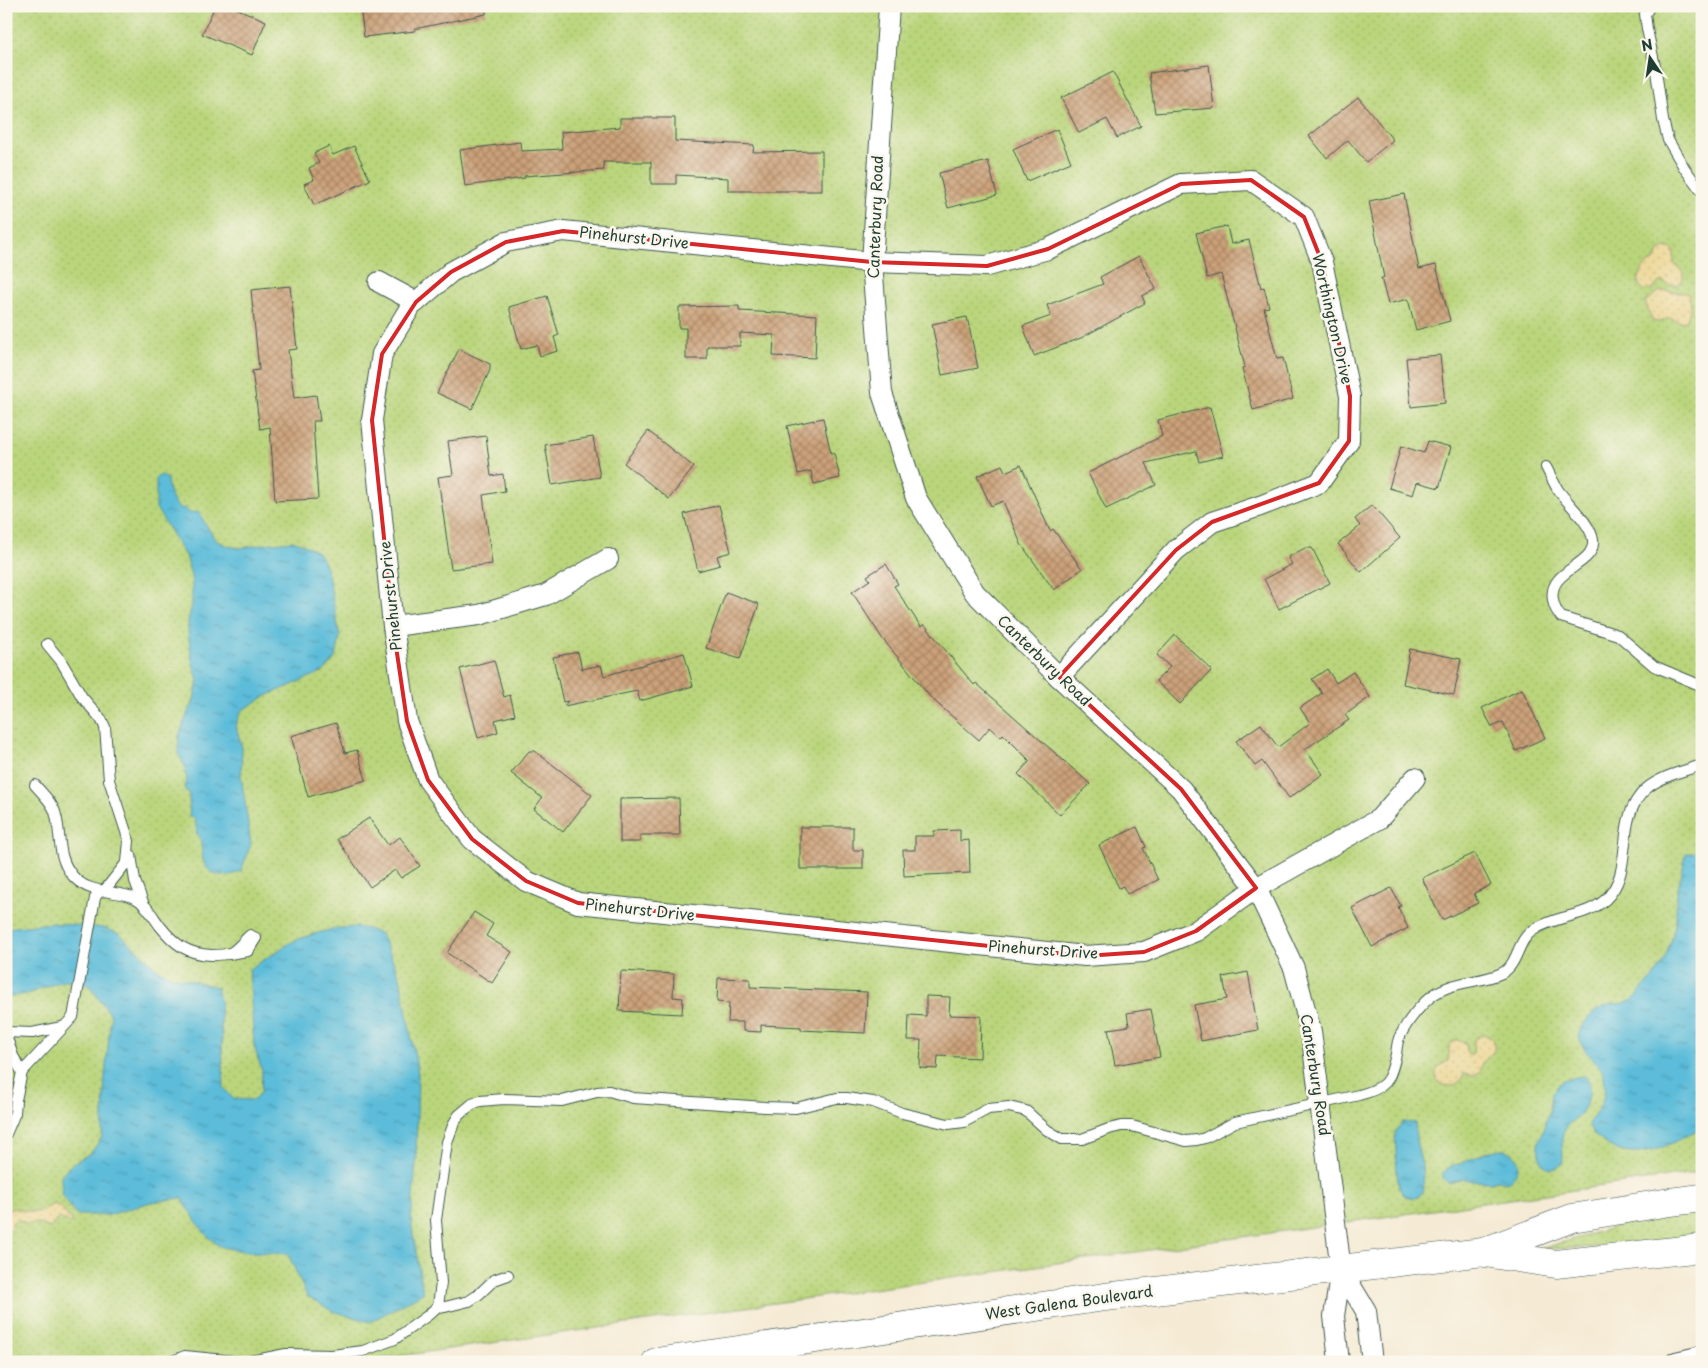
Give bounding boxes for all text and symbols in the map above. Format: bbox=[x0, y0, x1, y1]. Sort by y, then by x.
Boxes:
north arrow bbox=[1626, 32, 1676, 82]
text: N bbox=[1639, 33, 1655, 56]
street label: Canterbury Road bbox=[861, 155, 888, 279]
street label: Pinehurst Drive bbox=[578, 219, 690, 254]
street label: Worthington Drive bbox=[1307, 251, 1360, 386]
street label: Pinehurst Drive bbox=[372, 540, 407, 652]
street label: Canterbury Road bbox=[993, 609, 1097, 711]
street label: Pinehurst Drive bbox=[584, 891, 696, 926]
street label: Pinehurst Drive bbox=[987, 933, 1099, 964]
street label: Canterbury Road bbox=[1295, 1012, 1337, 1137]
street label: West Galena Boulevard bbox=[983, 1278, 1154, 1325]

